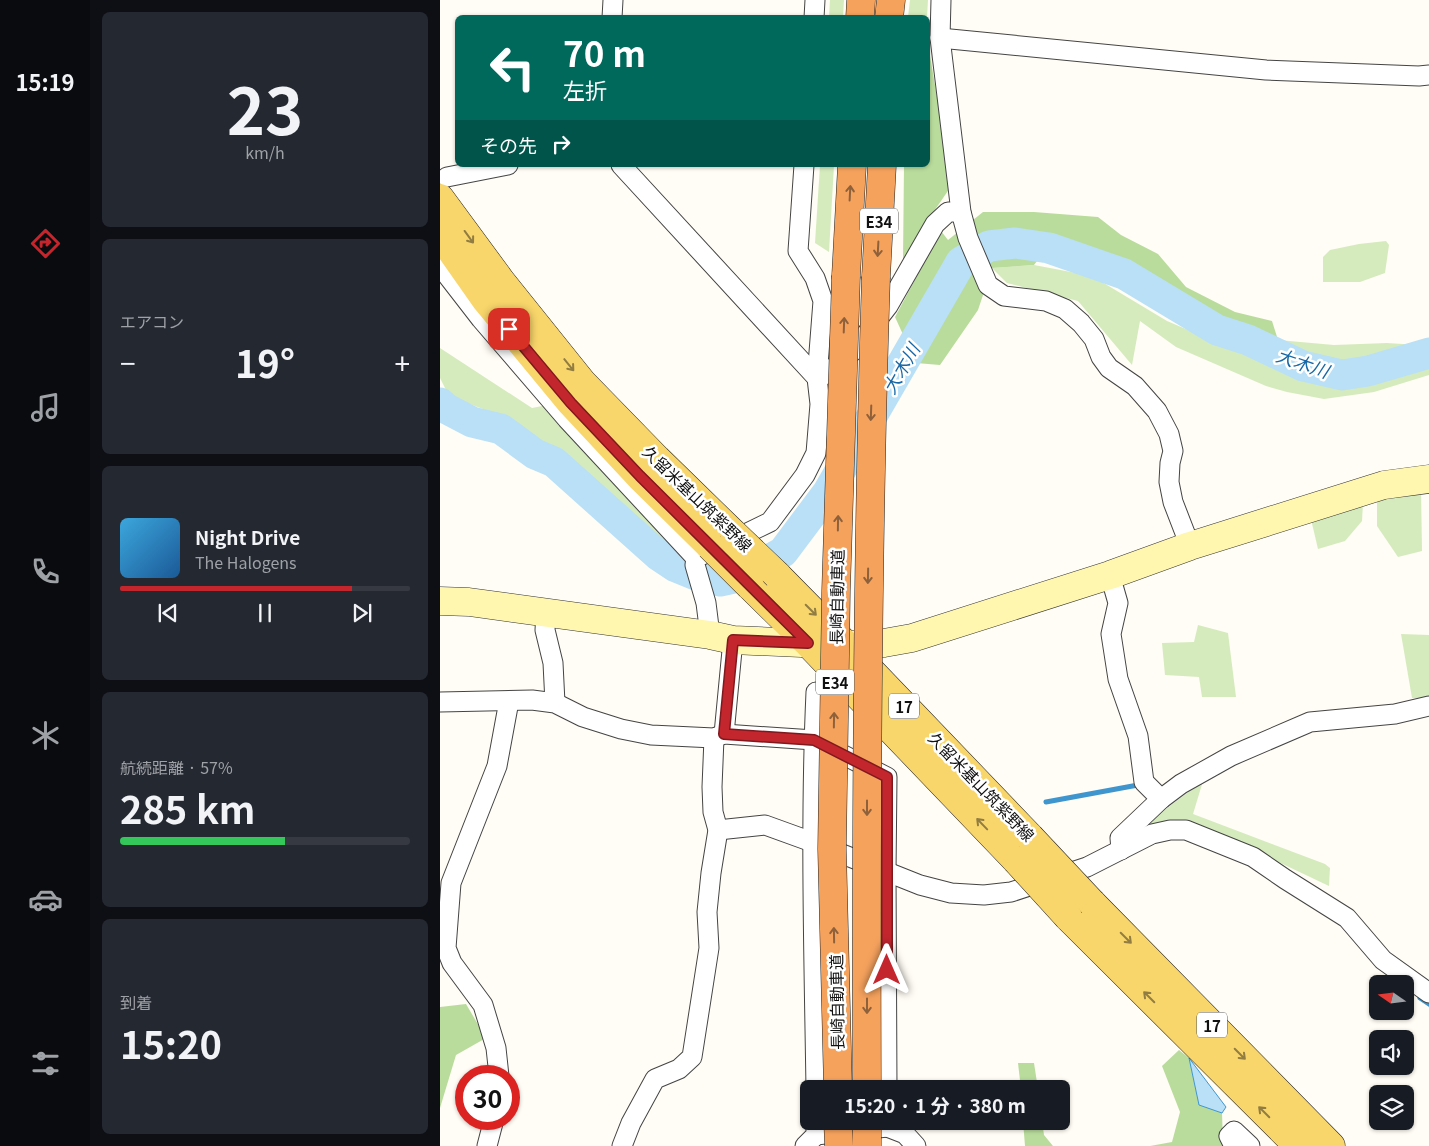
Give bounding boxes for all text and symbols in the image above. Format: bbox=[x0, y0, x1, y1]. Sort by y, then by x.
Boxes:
text: 70 m bbox=[563, 26, 646, 77]
icon: left bbox=[480, 35, 545, 100]
text: 23 bbox=[227, 60, 303, 154]
text: 15:19 bbox=[15, 65, 75, 97]
text: 左折 bbox=[563, 73, 607, 105]
icon: right bbox=[547, 130, 575, 158]
text: その先 bbox=[480, 131, 537, 158]
text: km/h bbox=[245, 140, 285, 164]
one-way arrow bbox=[846, 185, 855, 201]
road number: E34 bbox=[860, 208, 898, 234]
icon: directions bbox=[28, 226, 63, 261]
one-way arrow bbox=[464, 230, 474, 244]
one-way arrow bbox=[873, 240, 882, 256]
pin bbox=[488, 308, 530, 350]
text: エアコン bbox=[120, 309, 184, 333]
icon: arrive bbox=[495, 315, 523, 343]
one-way arrow bbox=[839, 317, 849, 334]
text: 19° bbox=[235, 334, 295, 389]
water label: 大木川 bbox=[875, 336, 926, 398]
water label: 大木川 bbox=[1273, 341, 1335, 384]
text: − bbox=[120, 342, 136, 382]
text: + bbox=[394, 342, 410, 382]
one-way arrow bbox=[564, 358, 575, 371]
icon: music bbox=[28, 390, 63, 425]
one-way arrow bbox=[867, 405, 876, 421]
street label: 久留米基山筑紫野線 bbox=[638, 439, 758, 557]
one-way arrow bbox=[833, 515, 842, 531]
text: Night Drive bbox=[195, 523, 300, 550]
street label: 長崎自動車道 bbox=[823, 549, 849, 645]
text: The Halogens bbox=[195, 550, 297, 574]
icon: phone bbox=[28, 554, 63, 589]
one-way arrow bbox=[863, 567, 873, 583]
icon: previous bbox=[154, 599, 182, 627]
icon: pause bbox=[251, 599, 279, 627]
icon: next bbox=[348, 599, 376, 627]
one-way arrow bbox=[805, 604, 817, 616]
road number: E34 bbox=[816, 670, 854, 694]
road number: 17 bbox=[889, 694, 919, 718]
one-way arrow bbox=[829, 712, 839, 728]
icon: climate bbox=[28, 718, 63, 753]
street label: 久留米基山筑紫野線 bbox=[923, 726, 1041, 846]
text: 航続距離 · 57% bbox=[120, 755, 233, 779]
text: 285 km bbox=[120, 780, 255, 835]
one-way arrow bbox=[862, 800, 871, 816]
one-way arrow bbox=[976, 818, 988, 831]
icon: car bbox=[28, 882, 63, 917]
one-way arrow bbox=[829, 927, 839, 944]
one-way arrow bbox=[1120, 932, 1133, 944]
position arrow bbox=[860, 943, 912, 995]
street label: 長崎自動車道 bbox=[823, 954, 849, 1050]
north arrow bbox=[1369, 975, 1414, 1020]
map controls bbox=[1369, 975, 1414, 1130]
text: 到着 bbox=[120, 990, 152, 1014]
one-way arrow bbox=[1142, 991, 1155, 1003]
one-way arrow bbox=[862, 997, 872, 1013]
road number: 17 bbox=[1197, 1012, 1227, 1038]
text: 15:20 bbox=[120, 1015, 222, 1070]
button: sound bbox=[1369, 1030, 1414, 1075]
icon: filters bbox=[28, 1046, 63, 1081]
one-way arrow bbox=[1234, 1048, 1247, 1060]
speed limit sign: 30 bbox=[455, 1065, 520, 1130]
button: layers bbox=[1369, 1085, 1414, 1130]
text: 15:20 · 1 分 · 380 m bbox=[844, 1091, 1026, 1118]
one-way arrow bbox=[1258, 1105, 1270, 1118]

